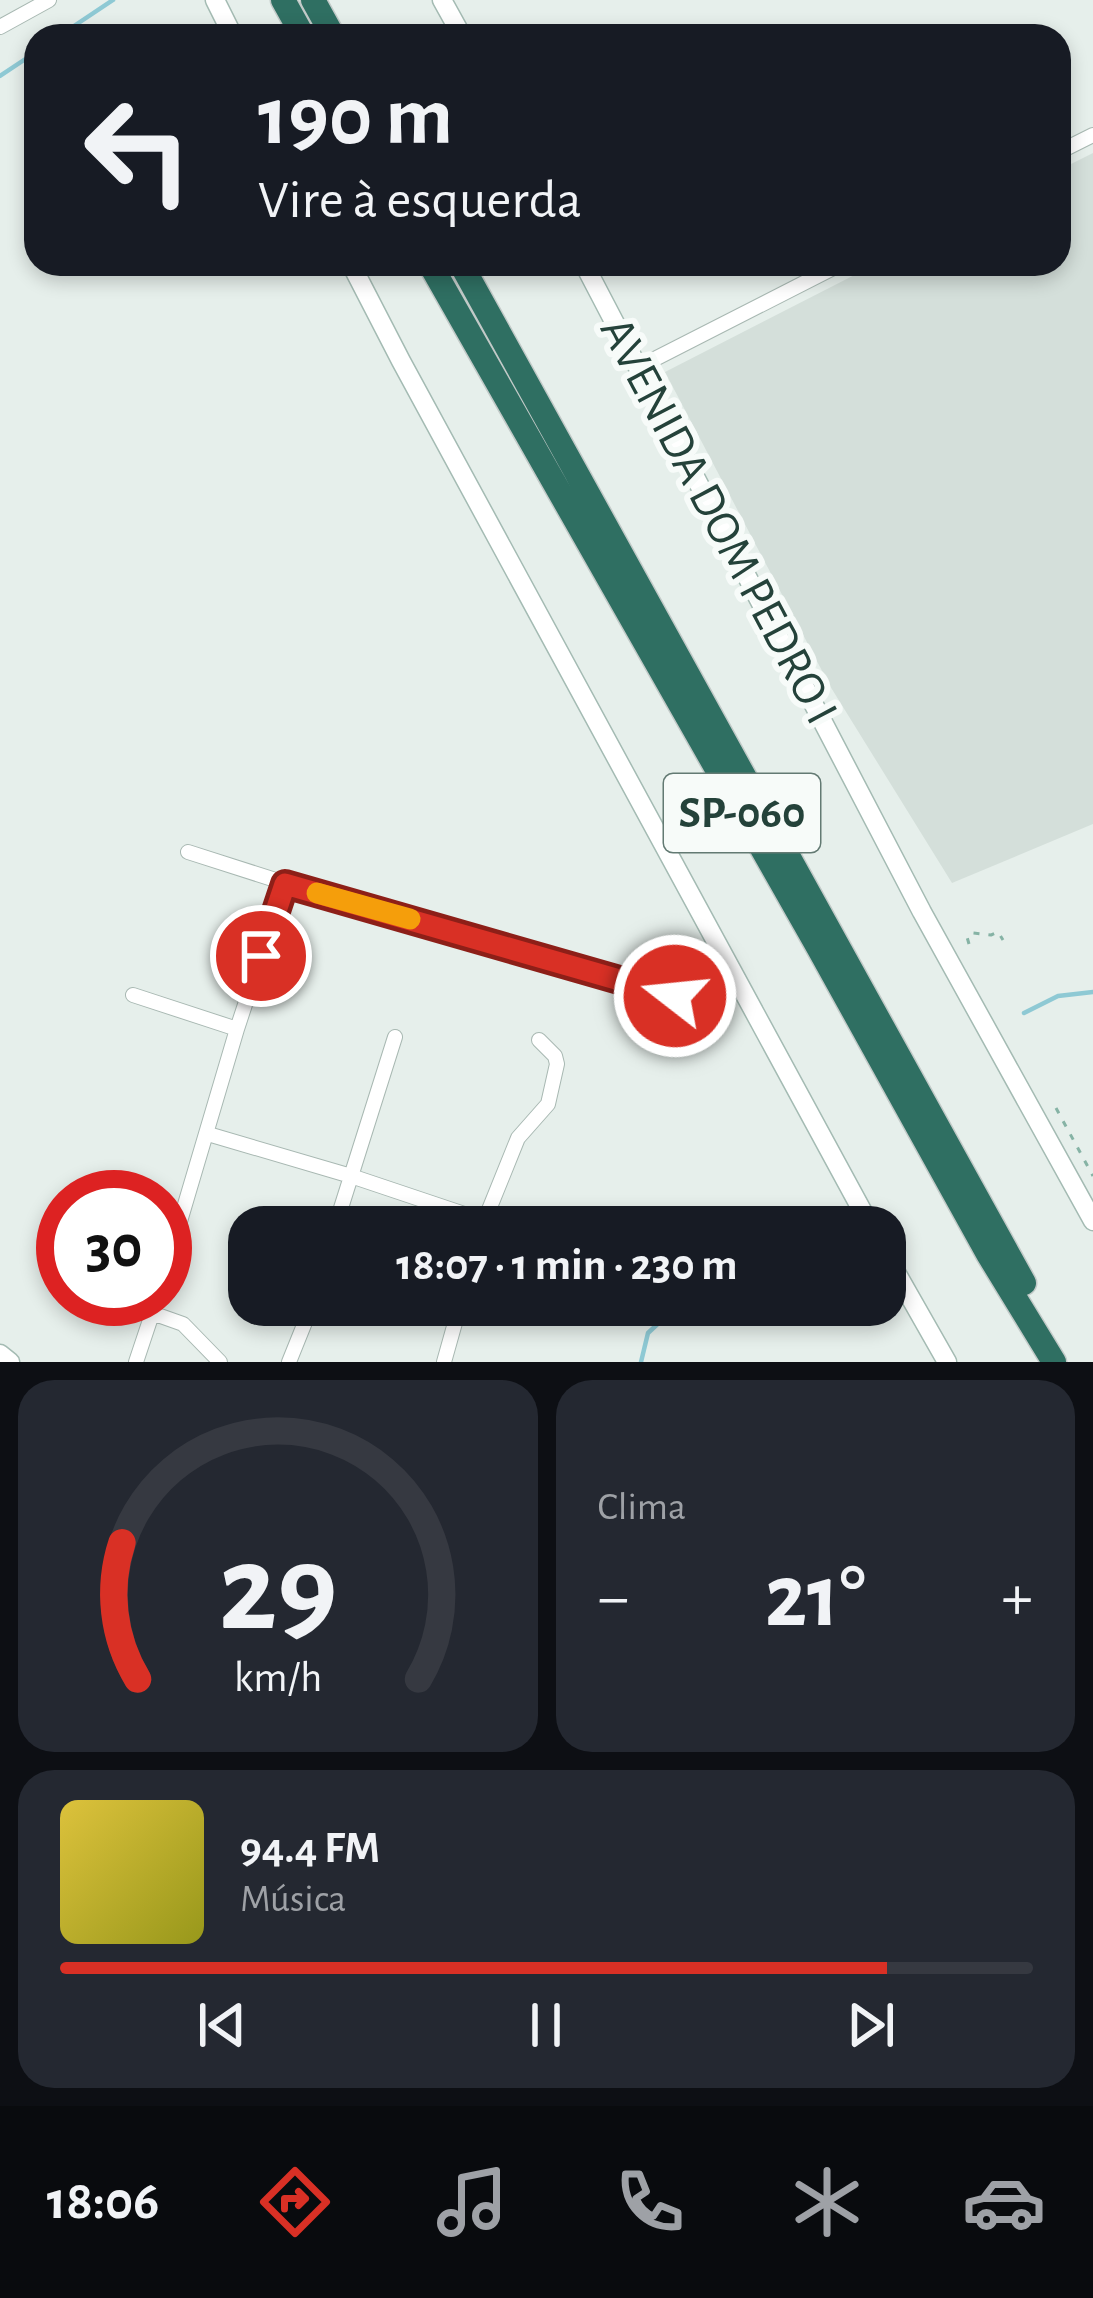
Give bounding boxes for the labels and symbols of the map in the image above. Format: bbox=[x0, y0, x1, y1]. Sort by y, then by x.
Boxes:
street label: AVENIDA DOM PEDRO I bbox=[591, 310, 845, 732]
road number: SP-060 bbox=[664, 774, 820, 852]
pin bbox=[210, 905, 312, 1007]
position arrow bbox=[612, 933, 738, 1059]
speed limit sign: 30 bbox=[36, 1170, 192, 1326]

